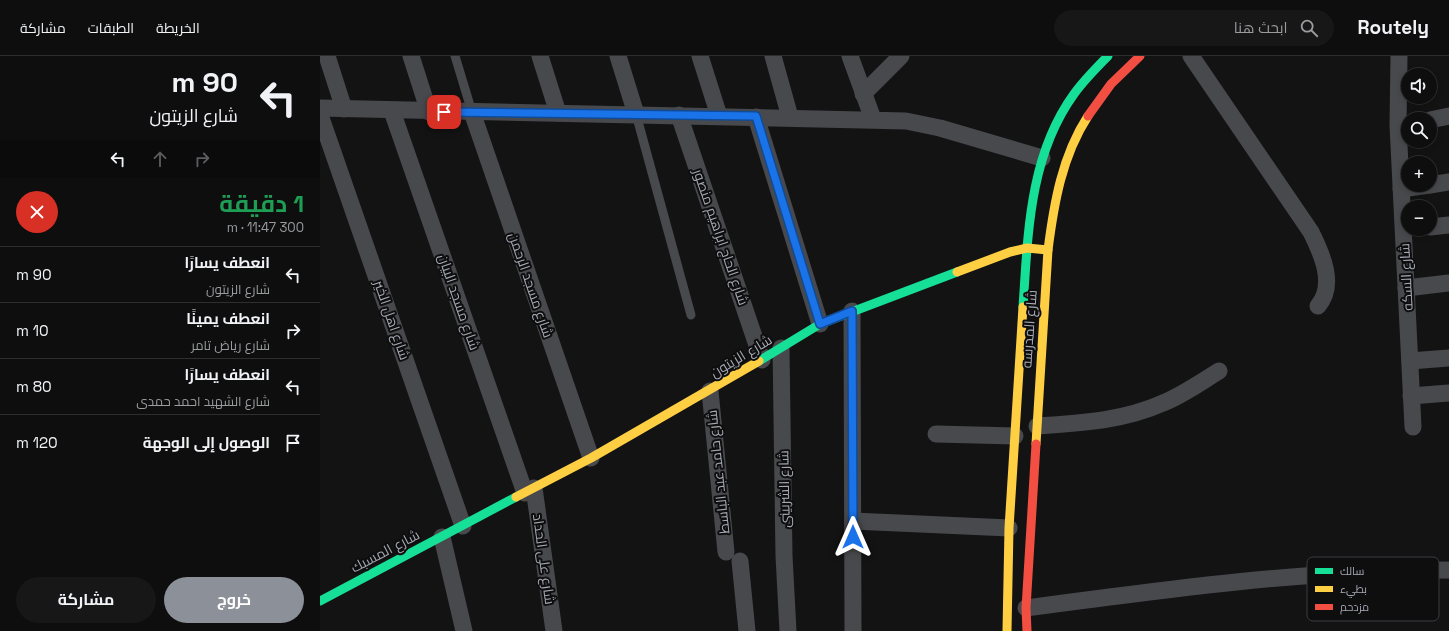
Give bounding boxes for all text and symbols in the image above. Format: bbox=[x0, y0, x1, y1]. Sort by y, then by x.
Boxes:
search box bbox=[1054, 10, 1334, 46]
text: Routely bbox=[1358, 15, 1429, 40]
icon: search bbox=[1298, 17, 1320, 39]
text: ابحث هنا bbox=[1234, 18, 1288, 37]
text: مشاركة bbox=[20, 19, 66, 37]
text: الطبقات bbox=[88, 19, 134, 37]
text: الخريطة bbox=[156, 19, 200, 37]
text: 90 m bbox=[172, 64, 238, 100]
map controls bbox=[1401, 68, 1437, 236]
button: sound bbox=[1401, 68, 1437, 104]
icon: left bbox=[252, 72, 304, 124]
pin bbox=[427, 95, 461, 129]
icon: arrive bbox=[433, 101, 455, 123]
text: شارع الزيتون bbox=[149, 104, 238, 127]
button: search bbox=[1401, 112, 1437, 148]
icon: left bbox=[107, 148, 129, 170]
icon: ahead bbox=[149, 148, 171, 170]
icon: right bbox=[191, 148, 213, 170]
button: + bbox=[1401, 156, 1437, 192]
street label: شارع الحاج ابراهيم منصور bbox=[688, 166, 753, 308]
text: 1 دقيقة bbox=[219, 188, 304, 219]
button: close bbox=[16, 191, 58, 233]
button: − bbox=[1401, 200, 1437, 236]
text: 300 m · 11:47 bbox=[227, 219, 304, 236]
street label: شارع مسجد الرحمن bbox=[505, 230, 557, 340]
street label: شارع السكه bbox=[1395, 243, 1417, 311]
street label: شارع مسجد البيان bbox=[434, 252, 484, 352]
text: انعطف يسارًا bbox=[184, 253, 270, 272]
icon: left bbox=[282, 264, 304, 286]
text: 90 m bbox=[16, 265, 52, 284]
street label: شارع اهل الخير bbox=[370, 277, 414, 362]
text: شارع الزيتون bbox=[206, 281, 270, 298]
street label: شارع المدرسه bbox=[1017, 289, 1041, 369]
text: انعطف يمينًا bbox=[186, 309, 270, 328]
icon: right bbox=[282, 320, 304, 342]
text: 10 m bbox=[16, 321, 49, 340]
street label: شارع الزيتون bbox=[707, 331, 775, 381]
text: شارع رياض تامر bbox=[191, 337, 270, 354]
text: انعطف يسارًا bbox=[184, 365, 270, 384]
icon: left bbox=[282, 376, 304, 398]
text: 80 m bbox=[16, 377, 52, 396]
text: شارع الشهيد احمد حمدى bbox=[136, 393, 270, 410]
street label: شارع حامد عبد الباسط bbox=[703, 409, 733, 535]
icon: arrive bbox=[282, 432, 304, 454]
text: 120 m bbox=[16, 433, 58, 452]
text: الوصول إلى الوجهة bbox=[143, 433, 270, 452]
street label: شارع الشربينى bbox=[774, 450, 794, 528]
street label: شارع على الحداد bbox=[529, 512, 559, 606]
position arrow bbox=[832, 516, 874, 558]
street label: شارع المسبك bbox=[347, 525, 423, 577]
legend bbox=[1307, 557, 1439, 621]
text: سالك bbox=[1340, 564, 1364, 578]
button: مشاركة bbox=[16, 577, 156, 623]
button: خروج bbox=[164, 577, 304, 623]
text: بطيء bbox=[1340, 582, 1367, 598]
text: مزدحم bbox=[1340, 600, 1369, 615]

